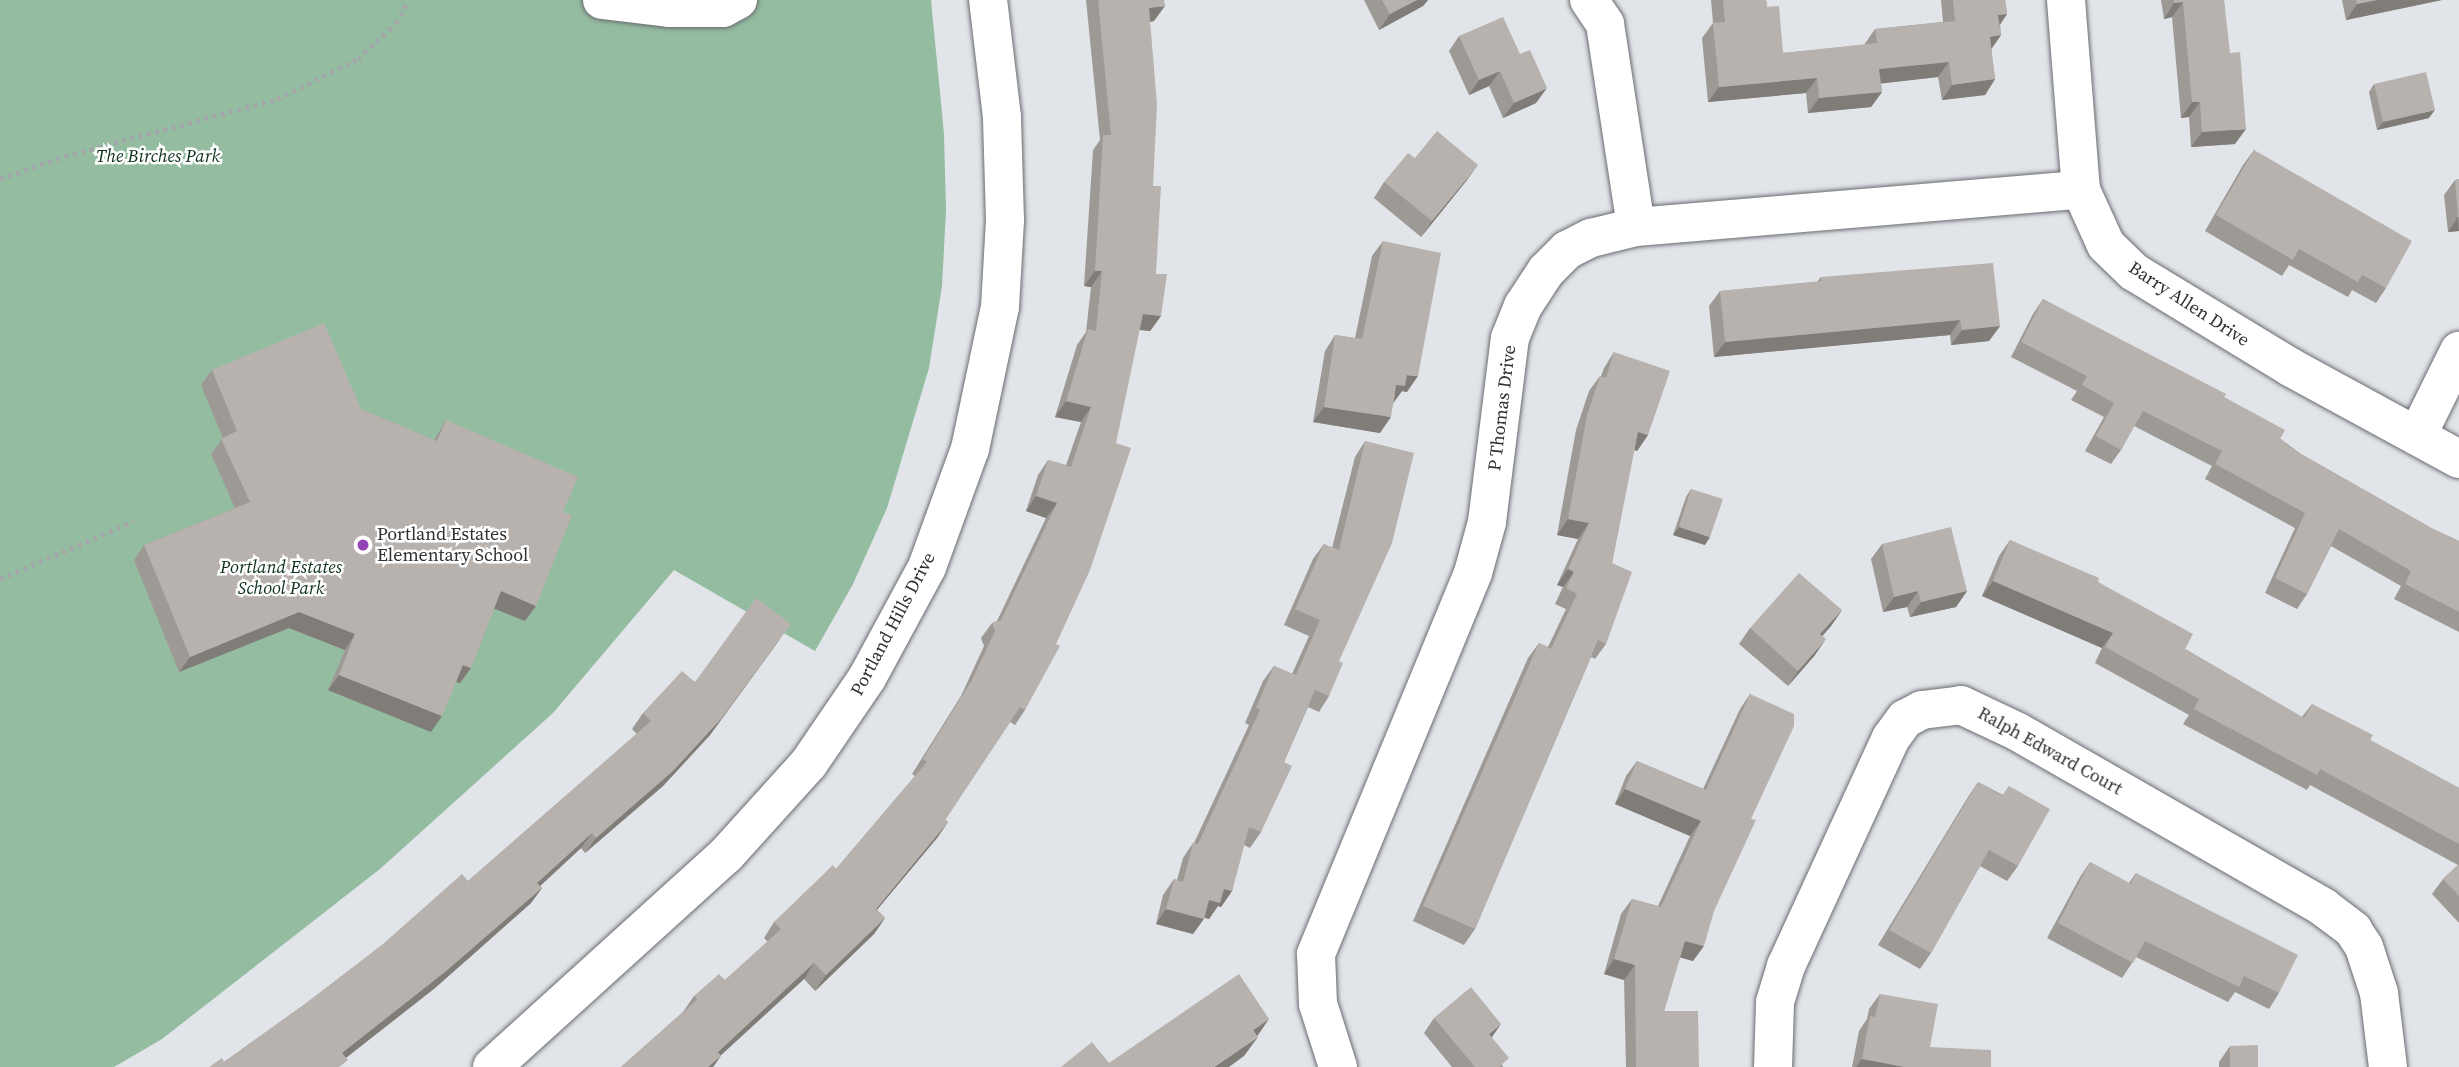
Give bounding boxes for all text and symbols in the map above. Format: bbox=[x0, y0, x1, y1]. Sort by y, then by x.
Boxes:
park label: The Birches Park bbox=[96, 145, 220, 167]
street label: Barry Allen Drive bbox=[2125, 257, 2253, 351]
street label: P Thomas Drive bbox=[1484, 344, 1520, 472]
place label: Portland Estates Elementary School bbox=[377, 524, 528, 566]
marker: Portland Estates Elementary School bbox=[355, 537, 371, 553]
street label: Portland Hills Drive bbox=[846, 549, 940, 699]
park label: Portland Estates School Park bbox=[220, 557, 342, 600]
street label: Ralph Edward Court bbox=[1974, 702, 2126, 800]

